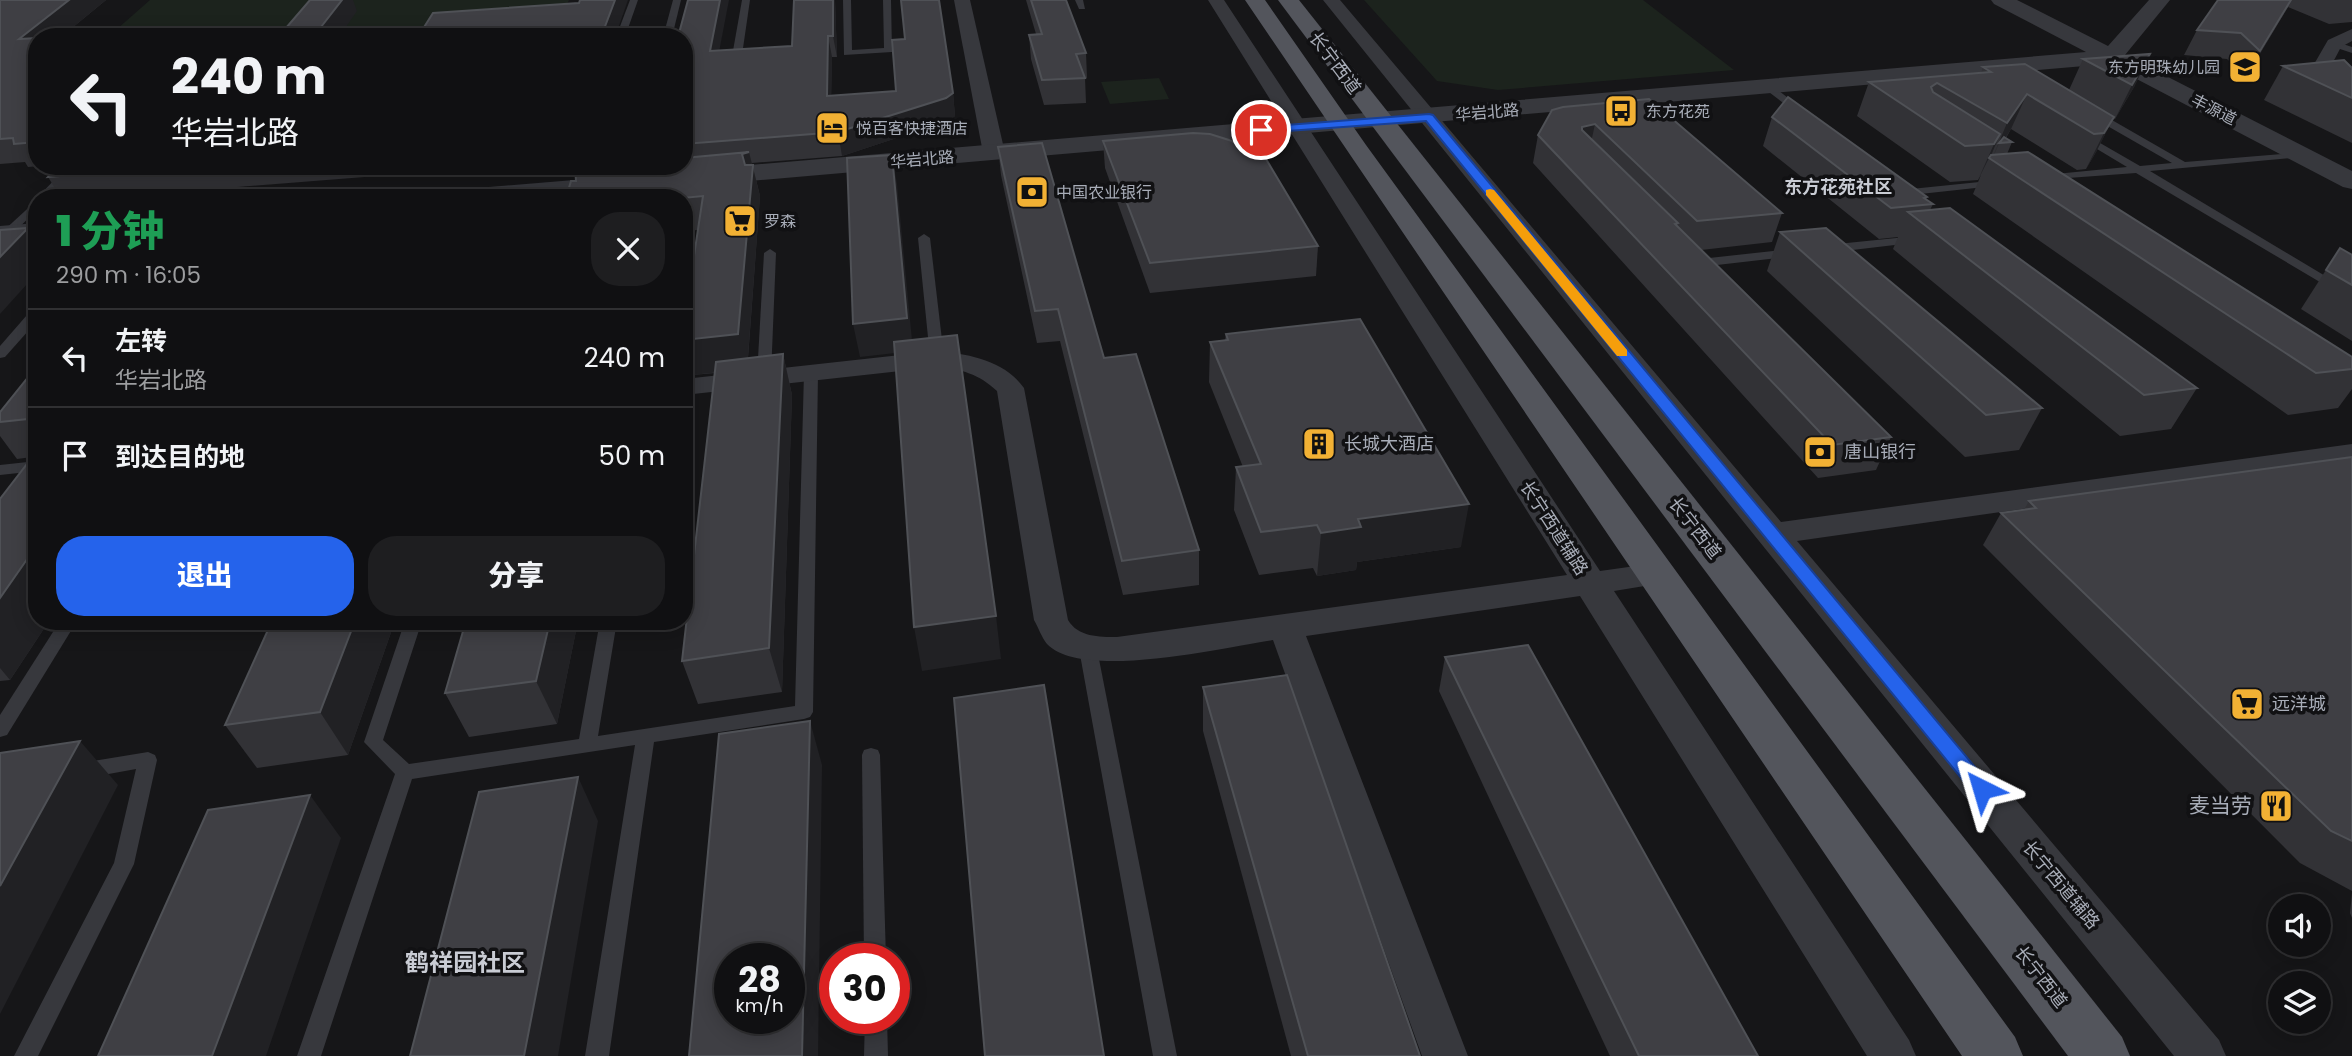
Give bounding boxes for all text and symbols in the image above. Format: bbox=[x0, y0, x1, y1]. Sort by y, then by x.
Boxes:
street label: 长宁西道 bbox=[1304, 26, 1367, 99]
text: 240 m bbox=[171, 43, 326, 111]
school or university icon: 东方明珠幼儿园 bbox=[2226, 48, 2264, 86]
icon: left bbox=[56, 56, 147, 147]
place label: 东方明珠幼儿园 bbox=[2108, 56, 2220, 79]
street label: 丰源道 bbox=[2187, 88, 2240, 131]
bus stop icon: 东方花苑 bbox=[1602, 92, 1640, 130]
street label: 华岩北路 bbox=[1454, 98, 1520, 127]
pin bbox=[1231, 100, 1291, 160]
place label: 东方花苑 bbox=[1646, 100, 1710, 123]
hotel icon: 悦百客快捷酒店 bbox=[813, 109, 851, 147]
text: 华岩北路 bbox=[171, 110, 299, 155]
icon: arrive bbox=[1242, 111, 1280, 149]
place label: 悦百客快捷酒店 bbox=[856, 117, 968, 140]
street label: 华岩北路 bbox=[889, 145, 955, 174]
bank icon: 中国农业银行 bbox=[1013, 173, 1051, 211]
district label: 东方花苑社区 bbox=[1784, 174, 1892, 199]
place label: 中国农业银行 bbox=[1056, 181, 1152, 204]
text: 1 分钟 bbox=[56, 202, 164, 261]
supermarket icon: 罗森 bbox=[721, 202, 759, 240]
place label: 罗森 bbox=[764, 210, 796, 233]
button: close bbox=[591, 212, 665, 286]
text: 290 m · 16:05 bbox=[56, 259, 201, 291]
text: 左转 bbox=[115, 323, 167, 359]
icon: left bbox=[56, 339, 94, 377]
text: 240 m bbox=[584, 340, 665, 376]
text: 华岩北路 bbox=[115, 364, 207, 396]
building icon: 长城大酒店 bbox=[1300, 425, 1338, 463]
place label: 长城大酒店 bbox=[1344, 431, 1434, 456]
bank icon: 唐山银行 bbox=[1801, 433, 1839, 471]
icon: arrive bbox=[56, 437, 94, 475]
text: 50 m bbox=[599, 438, 665, 474]
text: 到达目的地 bbox=[115, 439, 245, 475]
place label: 唐山银行 bbox=[1844, 439, 1916, 464]
street label: 长宁西道辅路 bbox=[1515, 476, 1594, 580]
street label: 长宁西道 bbox=[1663, 492, 1727, 564]
button: 退出 bbox=[56, 536, 354, 616]
button: 分享 bbox=[368, 536, 665, 616]
supermarket icon: 远洋城 bbox=[2228, 685, 2266, 723]
place label: 远洋城 bbox=[2272, 691, 2326, 716]
position arrow bbox=[1945, 752, 2019, 826]
restaurant icon: 麦当劳 bbox=[2257, 787, 2295, 825]
place label: 麦当劳 bbox=[2189, 791, 2252, 820]
street label: 长宁西道辅路 bbox=[2017, 835, 2106, 934]
map controls bbox=[2268, 894, 2331, 1034]
button: sound bbox=[2268, 894, 2331, 957]
street label: 长宁西道 bbox=[2009, 941, 2073, 1013]
speed limit sign: 30 bbox=[819, 943, 910, 1034]
district label: 鹤祥园社区 bbox=[405, 946, 525, 979]
text: 28 bbox=[738, 955, 781, 1004]
button: layers bbox=[2268, 971, 2331, 1034]
text: km/h bbox=[736, 993, 783, 1018]

